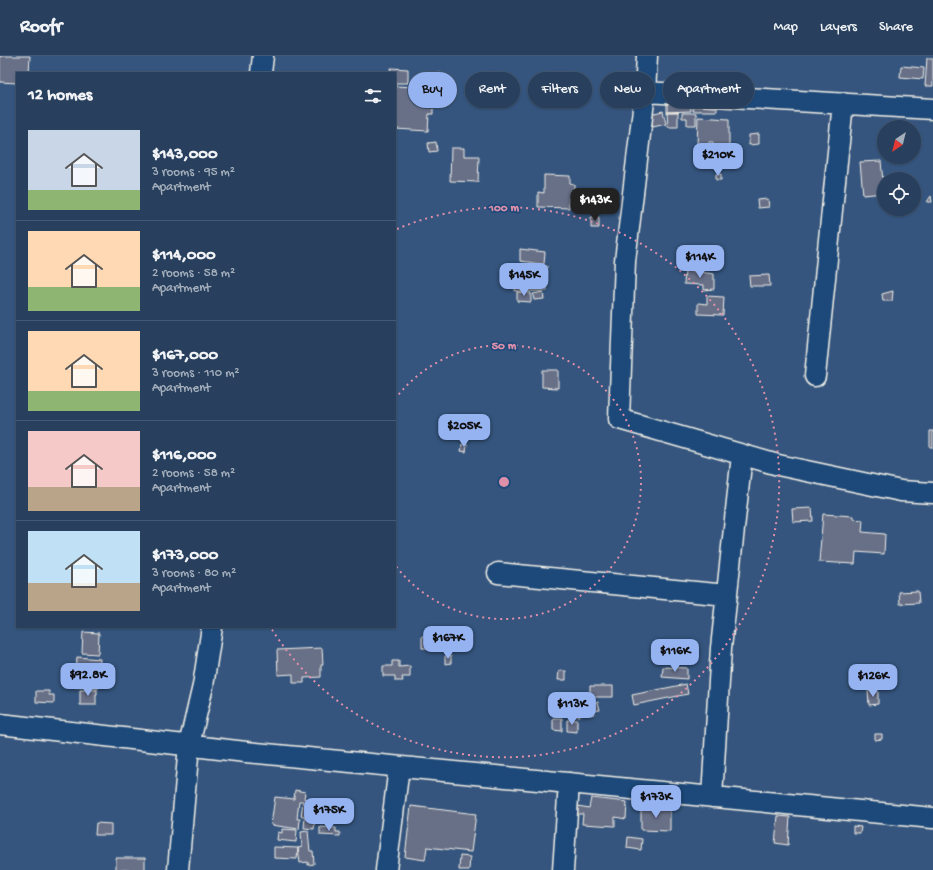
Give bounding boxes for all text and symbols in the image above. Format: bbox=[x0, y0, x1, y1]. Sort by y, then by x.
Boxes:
text: Roofr bbox=[20, 16, 62, 39]
text: Map bbox=[774, 19, 798, 36]
text: Layers bbox=[820, 19, 857, 36]
text: Share bbox=[879, 19, 913, 36]
chip: Buy bbox=[408, 72, 457, 108]
chip: Rent bbox=[465, 72, 520, 108]
chip: Filters bbox=[528, 72, 592, 108]
chip: New bbox=[600, 72, 655, 108]
chip: Apartment bbox=[663, 72, 754, 108]
icon: filters bbox=[362, 85, 384, 107]
text: 12 homes bbox=[28, 86, 92, 106]
north arrow bbox=[877, 120, 921, 164]
map controls bbox=[877, 120, 921, 216]
pin: $210K bbox=[690, 143, 746, 177]
text: $143,000 bbox=[152, 145, 218, 165]
icon: home bbox=[60, 146, 108, 194]
text: $210K bbox=[702, 148, 734, 163]
text: 3 rooms · 95 m² bbox=[152, 165, 235, 180]
button: locate bbox=[877, 172, 921, 216]
text: Apartment bbox=[152, 180, 211, 195]
pin: $143K bbox=[567, 188, 623, 222]
text: $143K bbox=[579, 193, 611, 208]
text: 100 m bbox=[488, 202, 519, 216]
pin: $114K bbox=[672, 245, 728, 279]
text: $114,000 bbox=[152, 246, 216, 266]
icon: home bbox=[60, 247, 108, 295]
text: $114K bbox=[685, 250, 715, 265]
pin: $145K bbox=[496, 263, 552, 297]
text: 2 rooms · 58 m² bbox=[152, 266, 235, 281]
text: $145K bbox=[508, 268, 540, 283]
text: Apartment bbox=[152, 281, 211, 296]
text: 50 m bbox=[492, 340, 517, 354]
text: $167,000 bbox=[152, 346, 218, 366]
icon: home bbox=[60, 347, 108, 395]
text: 3 rooms · 110 m² bbox=[152, 366, 240, 381]
text: Apartment bbox=[152, 381, 211, 396]
pin: $205K bbox=[436, 414, 492, 448]
text: $205K bbox=[447, 419, 481, 434]
text: $116,000 bbox=[152, 446, 216, 466]
icon: home bbox=[60, 447, 108, 495]
text: 2 rooms · 58 m² bbox=[152, 466, 235, 481]
centre of rings bbox=[497, 475, 511, 489]
text: Apartment bbox=[152, 481, 211, 496]
text: $173,000 bbox=[152, 546, 218, 566]
icon: home bbox=[60, 547, 108, 595]
text: 3 rooms · 80 m² bbox=[152, 566, 236, 581]
text: Apartment bbox=[152, 581, 211, 596]
pin: $167K bbox=[420, 626, 476, 660]
text: $167K bbox=[432, 631, 464, 646]
pin: $116K bbox=[647, 639, 703, 673]
text: $116K bbox=[660, 644, 690, 659]
pin: $92.8K bbox=[55, 663, 121, 697]
pin: $126K bbox=[845, 664, 901, 698]
text: $92.8K bbox=[69, 668, 107, 683]
text: $126K bbox=[857, 669, 889, 684]
pin: $113K bbox=[544, 692, 600, 726]
text: $113K bbox=[557, 697, 587, 712]
pin: $173K bbox=[628, 785, 684, 819]
text: $173K bbox=[640, 790, 672, 805]
pin: $175K bbox=[301, 798, 357, 832]
text: $175K bbox=[313, 803, 345, 818]

